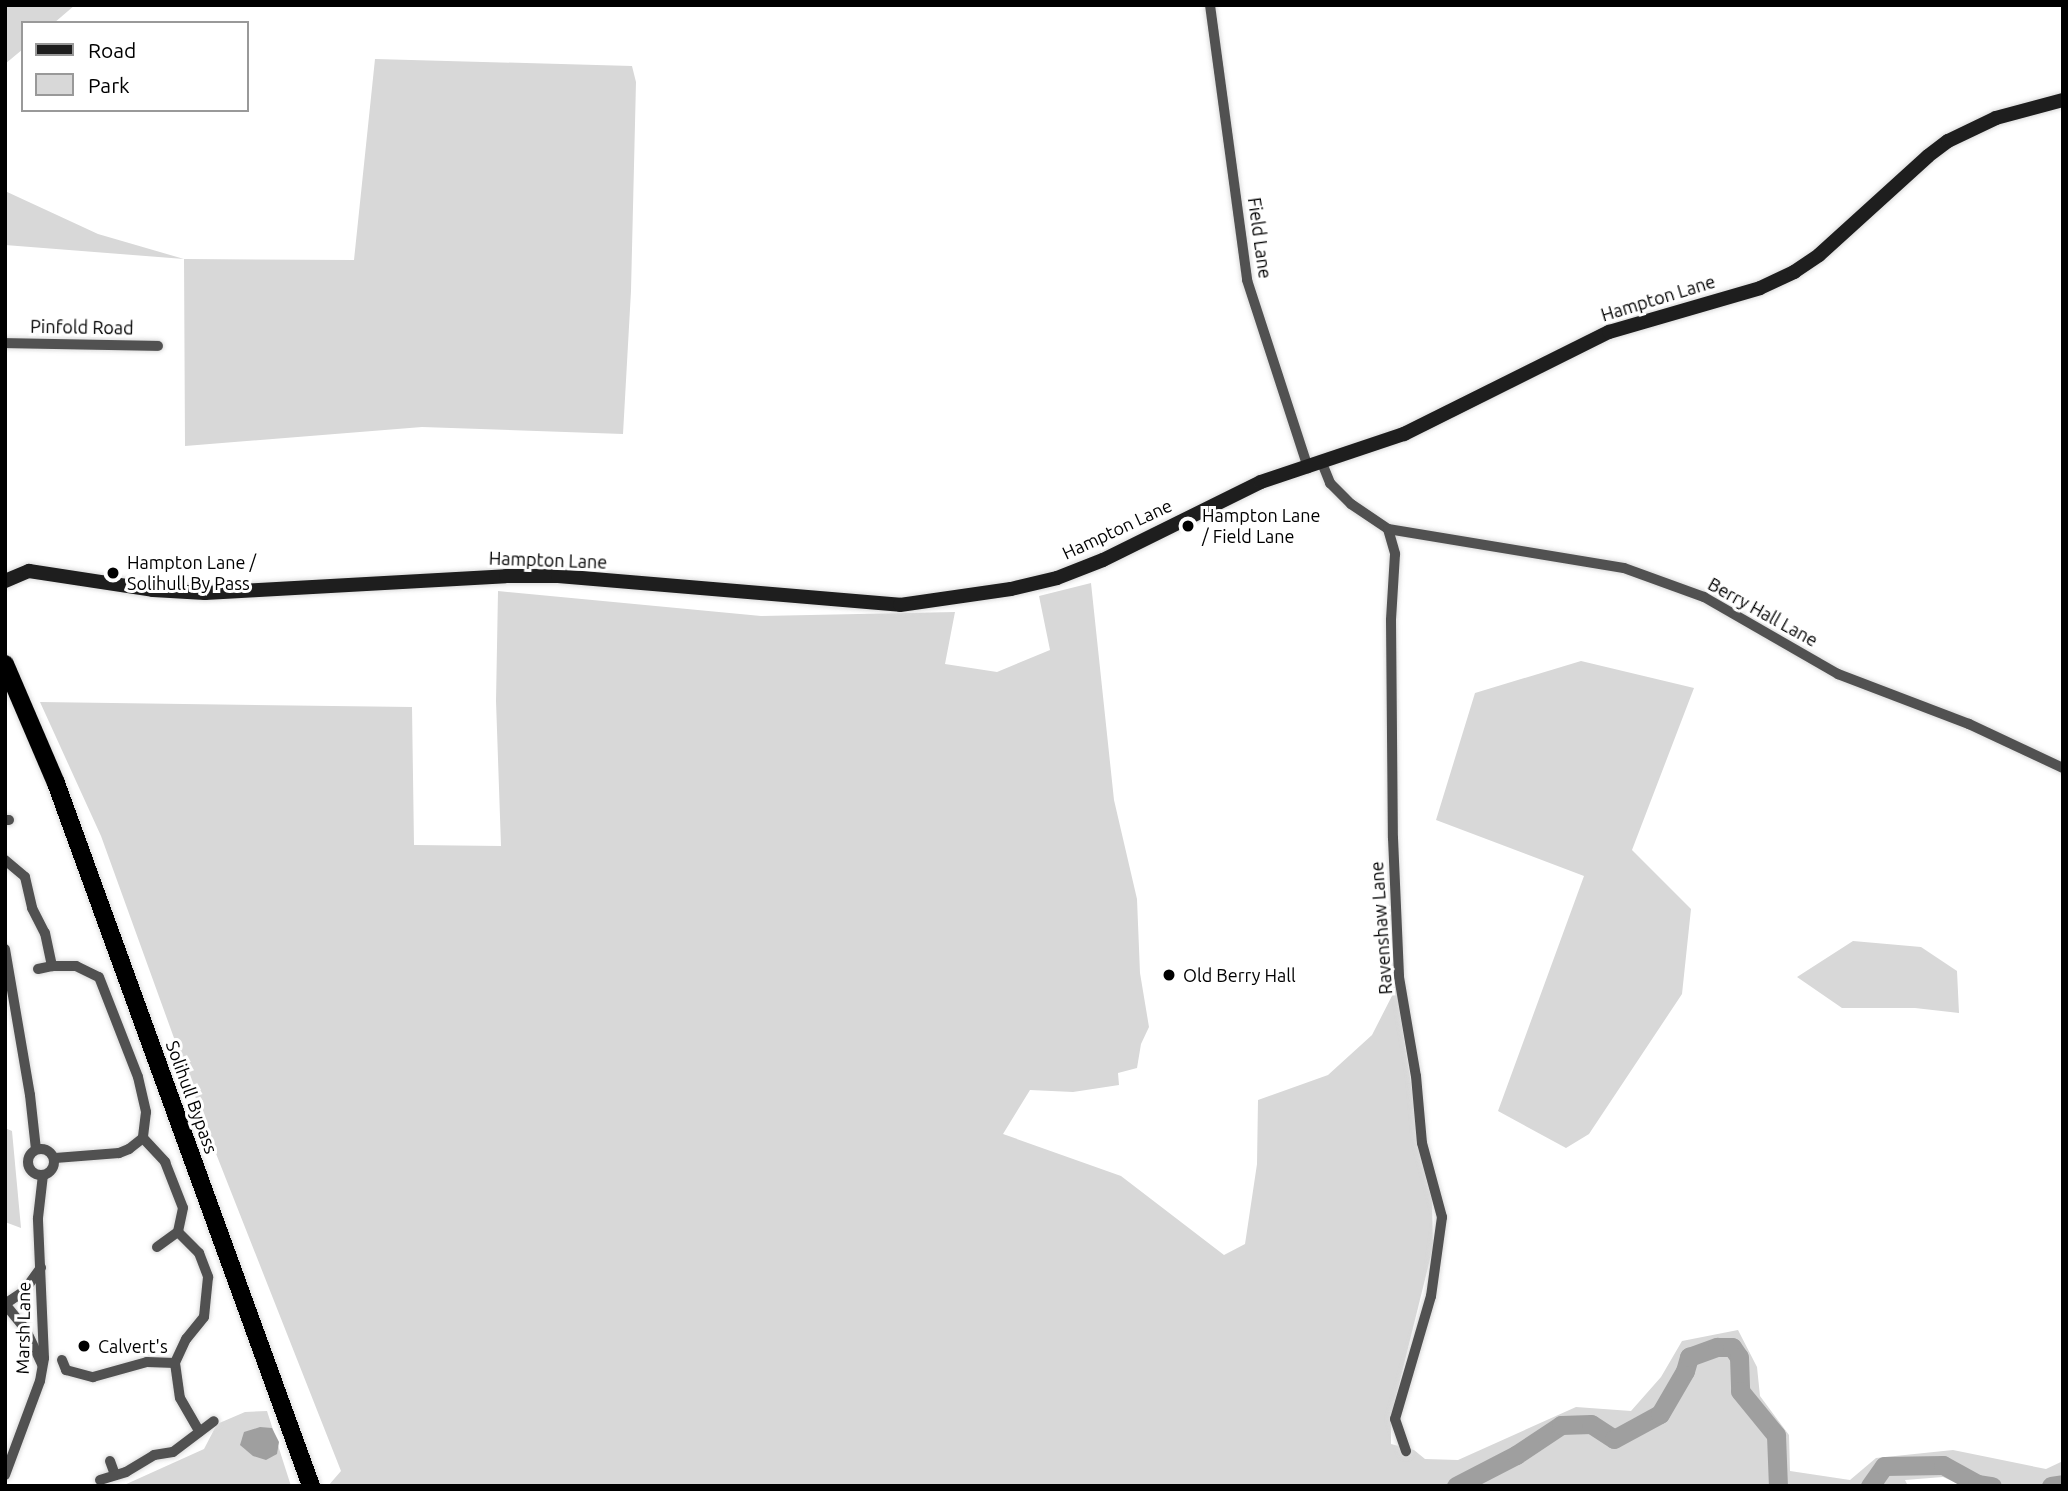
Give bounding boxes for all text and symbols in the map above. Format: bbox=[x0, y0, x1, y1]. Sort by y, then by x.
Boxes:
legend bbox=[21, 21, 248, 112]
text: Road bbox=[88, 38, 136, 62]
text: Park bbox=[88, 73, 130, 97]
street label: Field Lane bbox=[1244, 196, 1276, 280]
street label: Hampton Lane bbox=[1598, 270, 1718, 326]
street label: Pinfold Road bbox=[30, 315, 134, 339]
street label: Hampton Lane bbox=[1059, 494, 1175, 564]
place label: Hampton Lane / Field Lane bbox=[1202, 505, 1320, 548]
marker: Hampton Lane / Field Lane bbox=[1180, 518, 1196, 534]
street label: Hampton Lane bbox=[488, 547, 608, 573]
place label: Hampton Lane / Solihull By Pass bbox=[127, 552, 256, 594]
marker: Hampton Lane / Solihull By Pass bbox=[105, 565, 121, 581]
street label: Berry Hall Lane bbox=[1704, 573, 1822, 651]
street label: Ravenshaw Lane bbox=[1366, 861, 1396, 995]
place label: Old Berry Hall bbox=[1183, 964, 1296, 986]
marker: Old Berry Hall bbox=[1161, 967, 1177, 983]
street label: Solihull Bypass bbox=[162, 1038, 222, 1156]
street label: Marsh Lane bbox=[11, 1282, 35, 1374]
place label: Calvert's bbox=[98, 1335, 168, 1357]
marker: Calvert's bbox=[76, 1338, 92, 1354]

